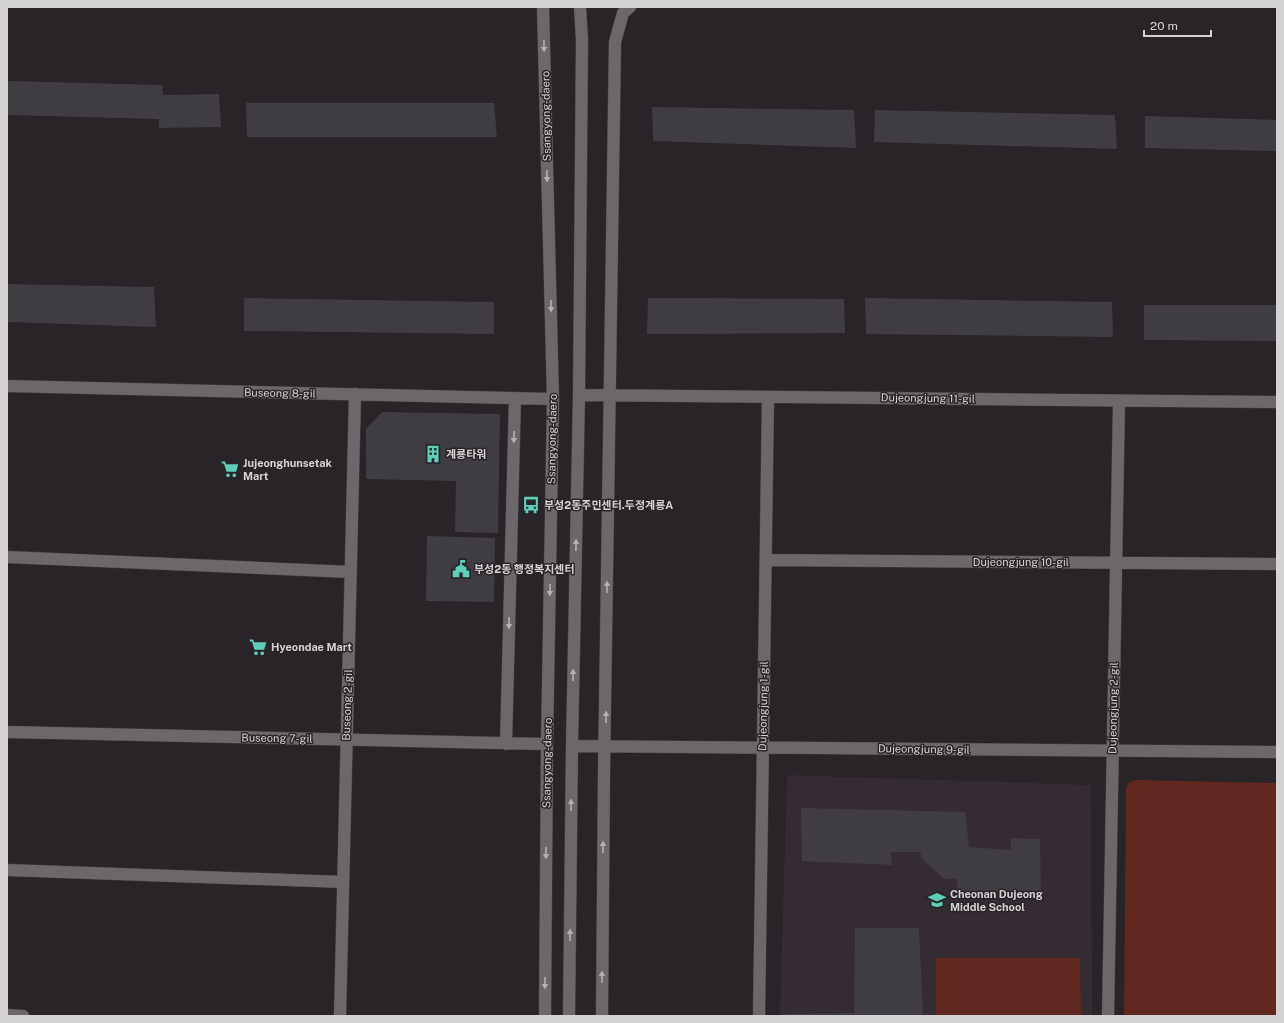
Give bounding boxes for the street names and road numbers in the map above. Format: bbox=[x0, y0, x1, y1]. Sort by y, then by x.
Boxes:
street label: Ssangyong-daero bbox=[539, 71, 553, 161]
street label: Buseong 8-gil bbox=[244, 386, 316, 400]
street label: Dujeongjung 11-gil bbox=[881, 391, 975, 405]
street label: Ssangyong-daero bbox=[545, 394, 559, 484]
street label: Dujeongjung 10-gil bbox=[973, 556, 1069, 568]
street label: Dujeongjung 1-gil bbox=[756, 661, 770, 751]
street label: Dujeongjung 2-gil bbox=[1106, 662, 1120, 754]
street label: Buseong 2-gil bbox=[340, 669, 354, 741]
street label: Ssangyong-daero bbox=[540, 718, 554, 808]
street label: Buseong 7-gil bbox=[241, 731, 313, 745]
street label: Dujeongjung 9-gil bbox=[878, 742, 970, 756]

